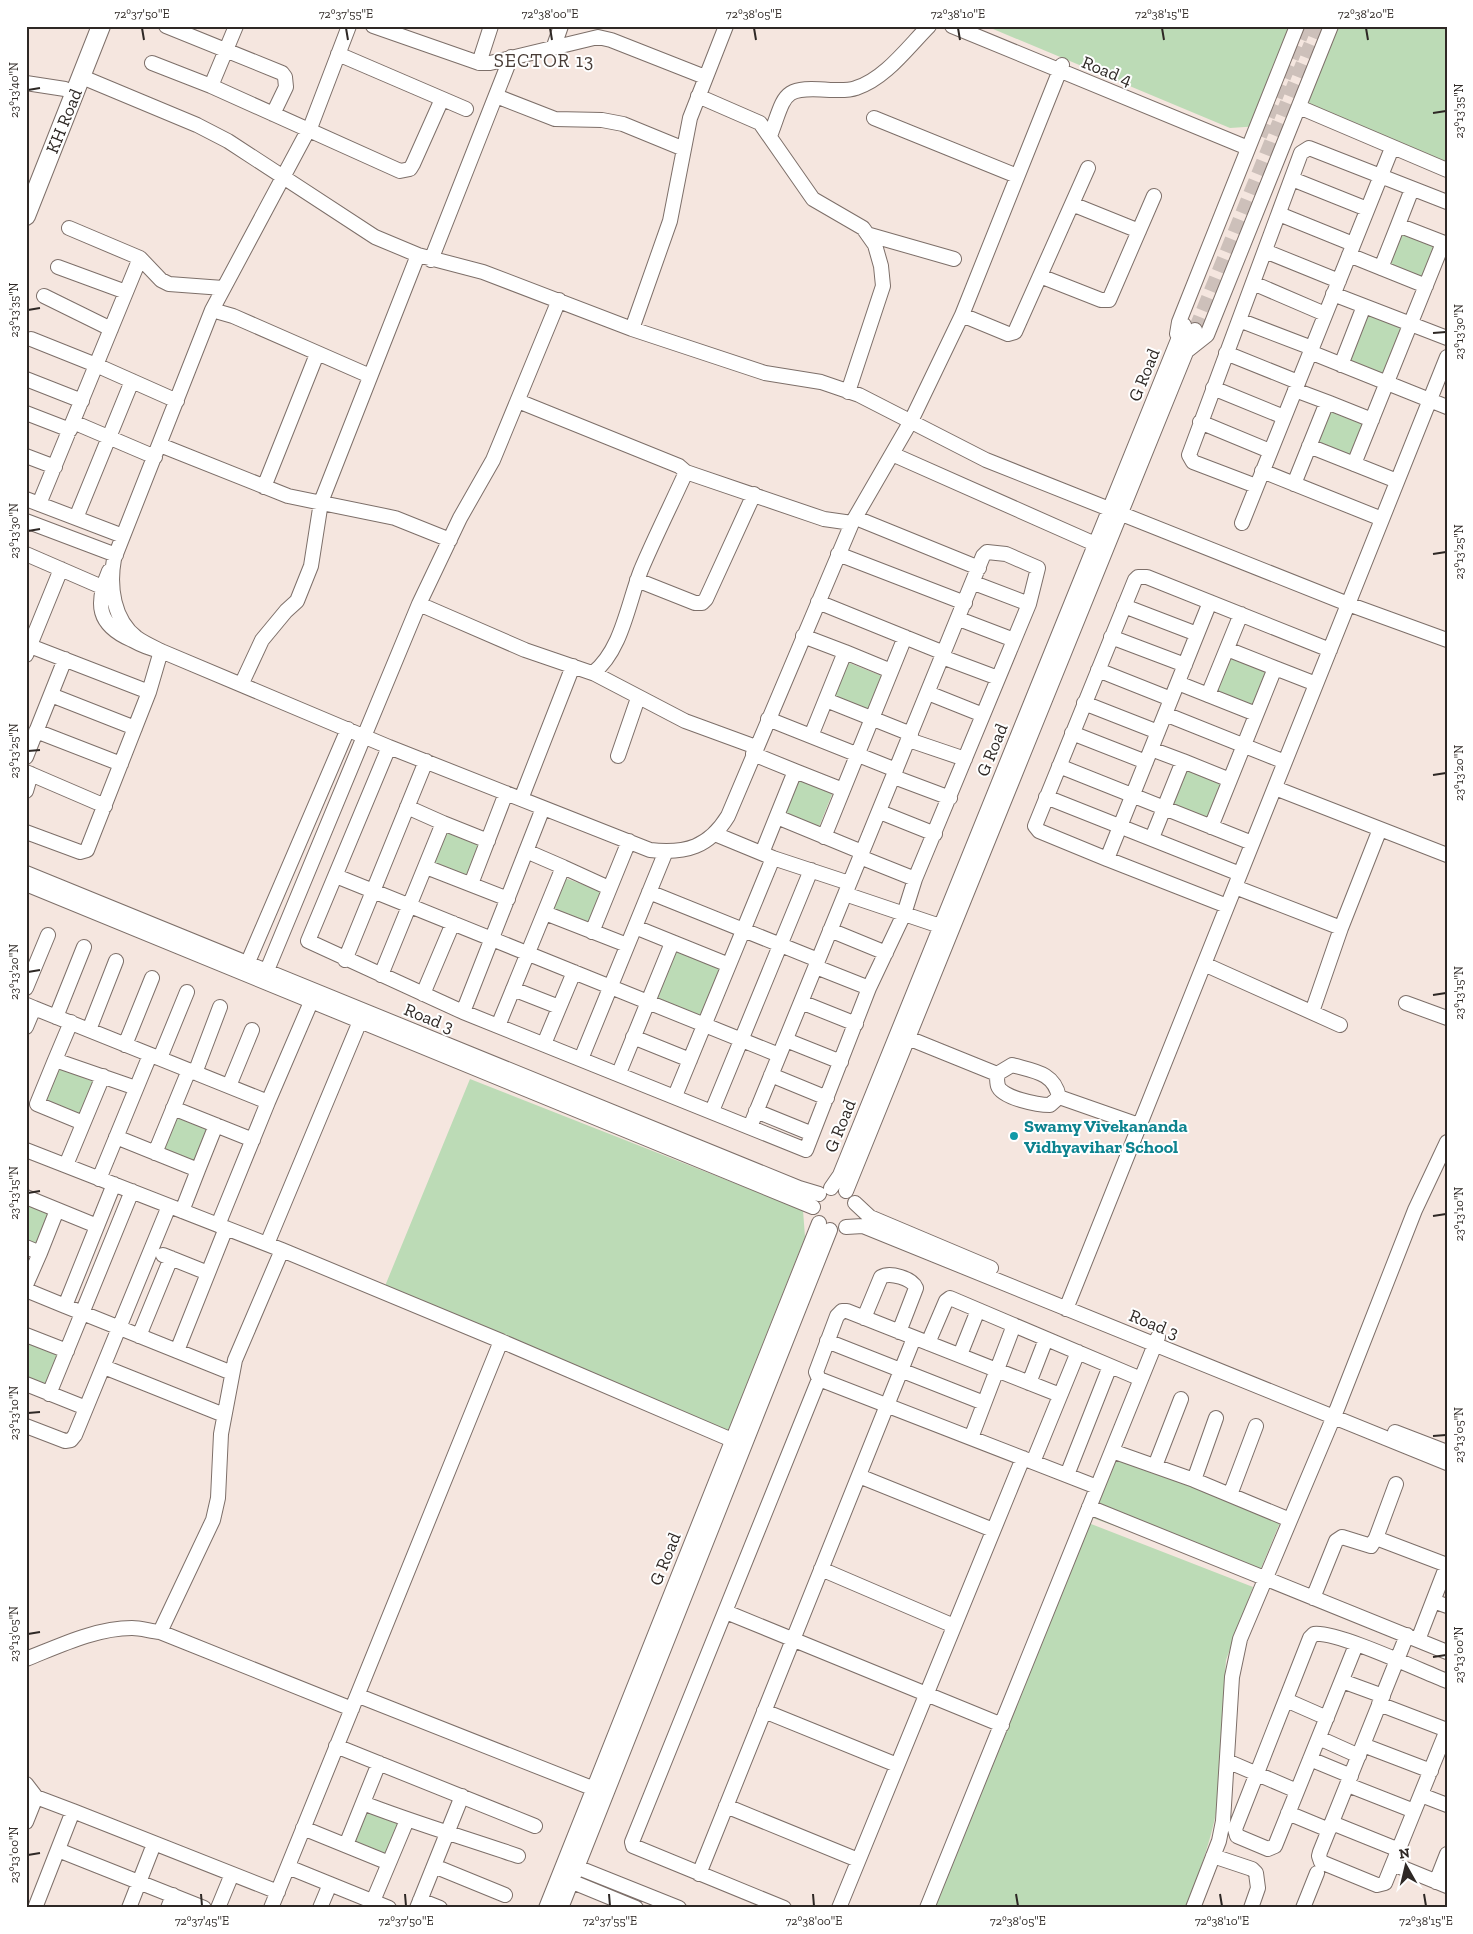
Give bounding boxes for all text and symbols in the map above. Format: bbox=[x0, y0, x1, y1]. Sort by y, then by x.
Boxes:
text: 72°37'50"E bbox=[115, 7, 169, 21]
text: 72°37'55"E bbox=[319, 7, 373, 21]
text: 72°38'00"E bbox=[522, 7, 578, 21]
text: 72°38'05"E bbox=[726, 7, 782, 21]
text: 72°38'10"E bbox=[931, 7, 985, 21]
text: 72°38'15"E bbox=[1135, 7, 1189, 21]
text: 72°38'20"E bbox=[1338, 7, 1394, 21]
district label: SECTOR 13 bbox=[494, 49, 594, 72]
street label: Road 4 bbox=[1079, 51, 1136, 91]
text: 23°13'40"N bbox=[7, 62, 21, 118]
text: 23°13'35"N bbox=[1452, 83, 1466, 138]
street label: KH Road bbox=[41, 85, 87, 157]
text: 23°13'35"N bbox=[7, 282, 21, 337]
text: 23°13'30"N bbox=[1452, 304, 1466, 360]
street label: G Road bbox=[1123, 345, 1165, 405]
text: 23°13'30"N bbox=[7, 503, 21, 559]
text: 23°13'25"N bbox=[1452, 524, 1466, 580]
street label: G Road bbox=[971, 720, 1013, 780]
text: 23°13'25"N bbox=[7, 723, 21, 779]
text: 23°13'20"N bbox=[1452, 745, 1466, 801]
text: 23°13'20"N bbox=[7, 944, 21, 1000]
text: 23°13'15"N bbox=[1452, 966, 1466, 1020]
street label: Road 3 bbox=[401, 998, 457, 1038]
street label: G Road bbox=[819, 1096, 861, 1156]
place label: Swamy Vivekananda Vidhyavihar School bbox=[1024, 1115, 1188, 1158]
marker: Swamy Vivekananda Vidhyavihar School bbox=[1008, 1130, 1020, 1142]
text: 23°13'15"N bbox=[7, 1166, 21, 1220]
text: 23°13'10"N bbox=[1452, 1187, 1466, 1241]
street label: Road 3 bbox=[1126, 1304, 1182, 1344]
text: 23°13'10"N bbox=[7, 1386, 21, 1440]
text: 23°13'05"N bbox=[1452, 1407, 1466, 1463]
street label: G Road bbox=[644, 1529, 686, 1589]
text: 23°13'05"N bbox=[7, 1606, 21, 1662]
text: 23°13'00"N bbox=[1452, 1627, 1466, 1683]
text: 23°13'00"N bbox=[7, 1827, 21, 1883]
north arrow bbox=[1380, 1842, 1430, 1892]
text: N bbox=[1398, 1844, 1411, 1863]
text: 72°37'45"E bbox=[175, 1914, 229, 1928]
text: 72°37'50"E bbox=[379, 1914, 433, 1928]
text: 72°37'55"E bbox=[583, 1914, 637, 1928]
text: 72°38'00"E bbox=[786, 1914, 842, 1928]
text: 72°38'05"E bbox=[990, 1914, 1046, 1928]
text: 72°38'10"E bbox=[1195, 1914, 1249, 1928]
text: 72°38'15"E bbox=[1399, 1914, 1453, 1928]

